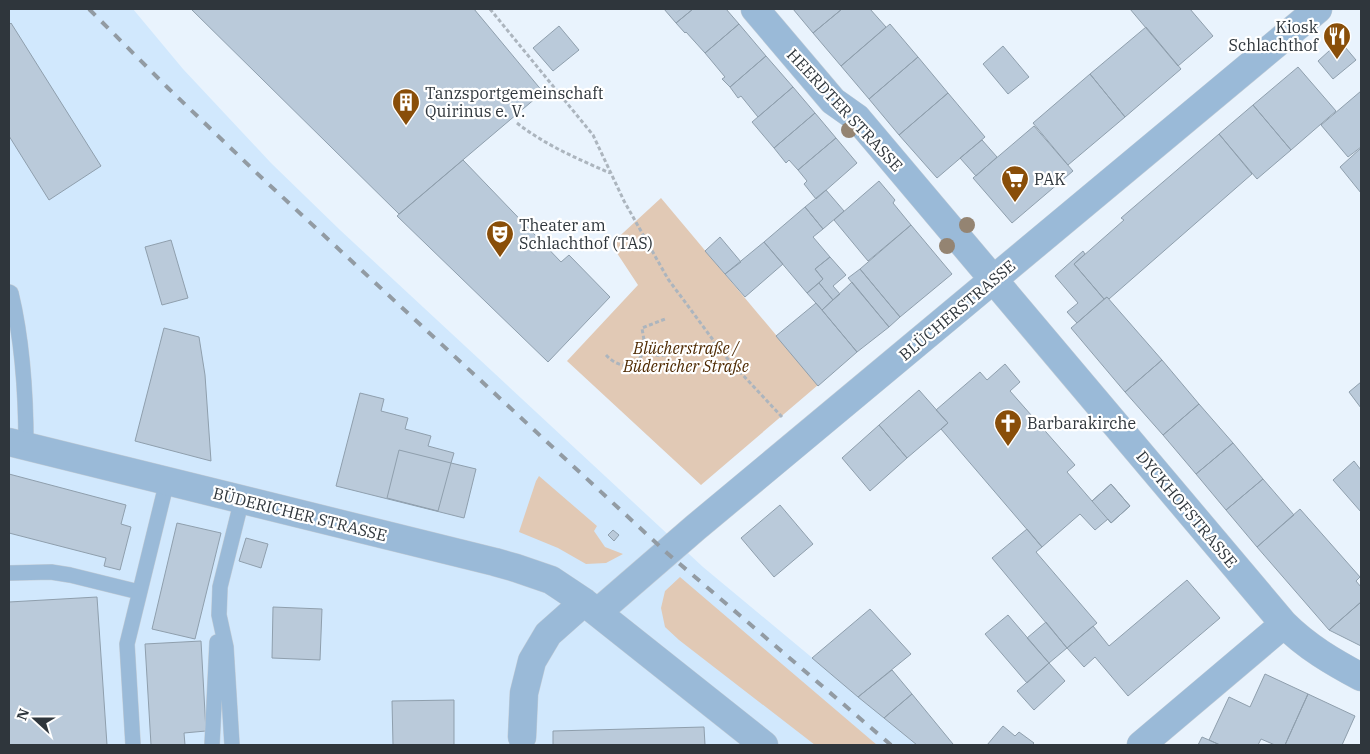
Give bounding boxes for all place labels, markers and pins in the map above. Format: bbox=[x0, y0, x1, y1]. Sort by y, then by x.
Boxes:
place label: Kiosk Schlachthof bbox=[1229, 17, 1320, 55]
restaurant icon: Kiosk Schlachthof bbox=[1322, 21, 1352, 60]
place label: Tanzsportgemeinschaft Quirinus e. V. bbox=[425, 83, 604, 121]
building icon: Tanzsportgemeinschaft Quirinus e. V. bbox=[391, 87, 421, 126]
supermarket icon: PAK bbox=[1000, 164, 1030, 203]
place label: PAK bbox=[1034, 169, 1066, 189]
place label: Theater am Schlachthof (TAS) bbox=[519, 215, 653, 253]
theatre icon: Theater am Schlachthof (TAS) bbox=[485, 219, 515, 258]
church icon: Barbarakirche bbox=[993, 408, 1023, 447]
place label: Barbarakirche bbox=[1027, 413, 1136, 433]

